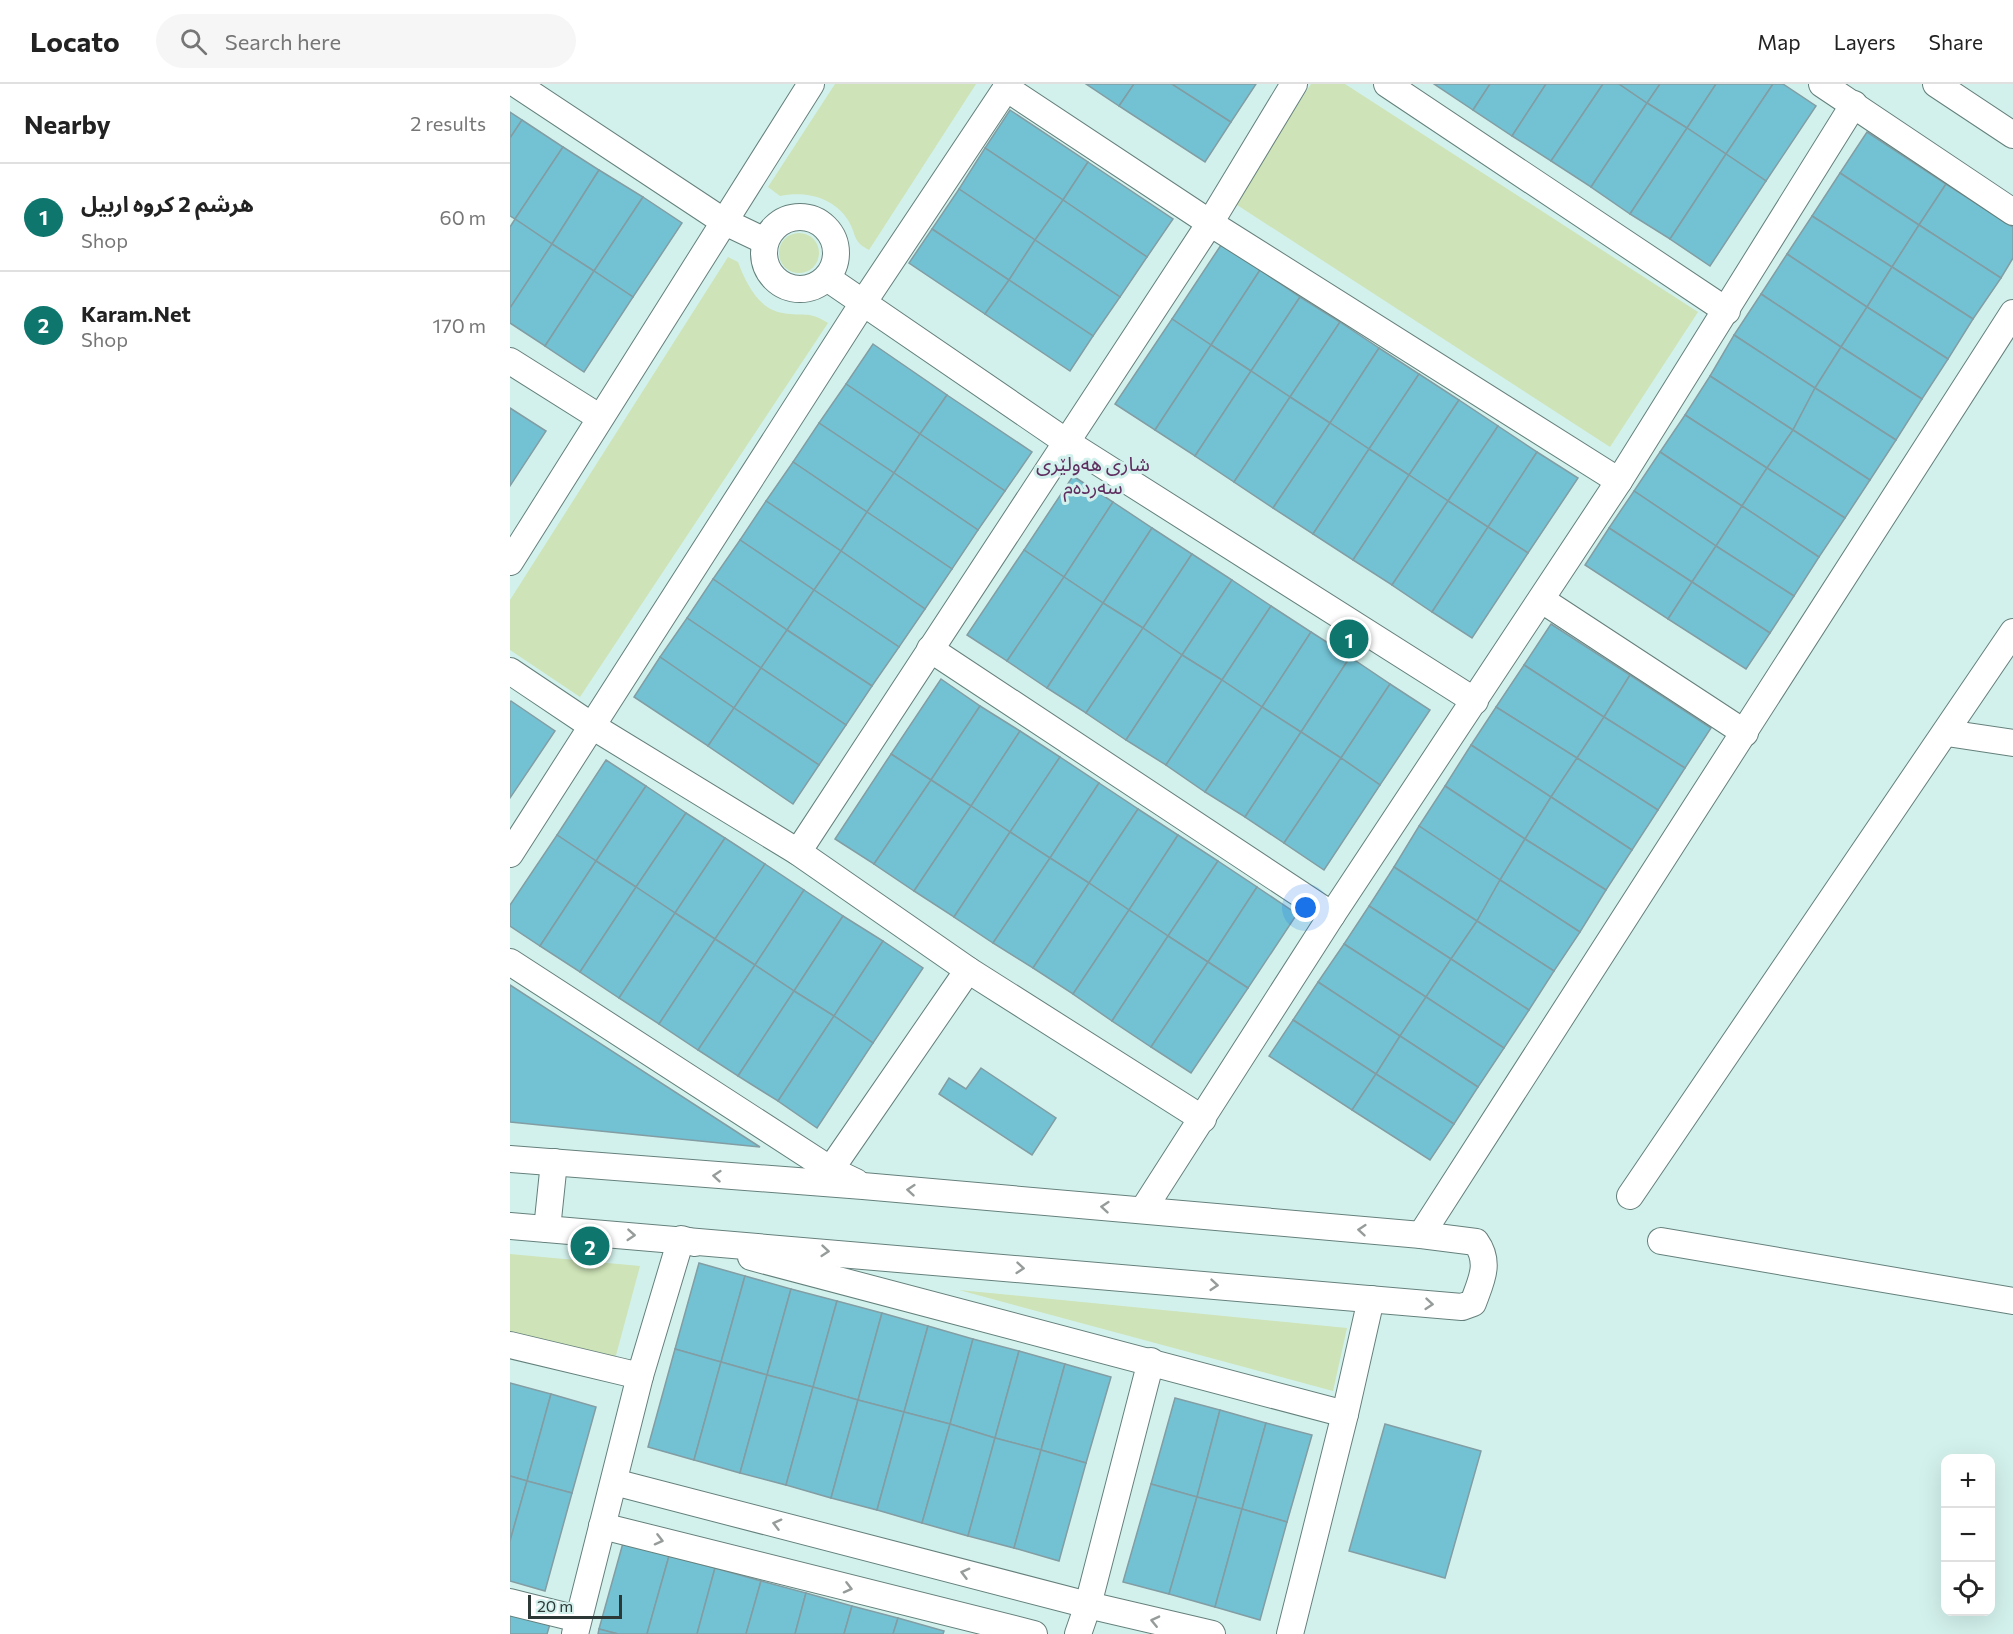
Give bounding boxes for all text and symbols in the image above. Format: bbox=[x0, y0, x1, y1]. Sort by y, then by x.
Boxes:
search box bbox=[156, 14, 576, 68]
text: Locato bbox=[30, 24, 120, 58]
icon: search bbox=[177, 25, 210, 58]
text: Search here bbox=[225, 28, 341, 55]
text: Map bbox=[1757, 29, 1801, 54]
text: Layers bbox=[1834, 29, 1896, 54]
text: Share bbox=[1929, 29, 1983, 54]
text: Nearby bbox=[24, 108, 111, 139]
text: 2 results bbox=[410, 111, 486, 135]
text: هرشم 2 كروه اربيل bbox=[81, 190, 254, 217]
text: 1 bbox=[39, 205, 48, 229]
text: 60 m bbox=[440, 205, 486, 229]
text: Shop bbox=[81, 228, 128, 252]
text: Karam.Net bbox=[81, 300, 191, 327]
text: 2 bbox=[38, 313, 49, 337]
text: 170 m bbox=[433, 313, 486, 337]
text: Shop bbox=[81, 327, 128, 351]
district label: شاری هه‌ولێری سه‌رده‌م bbox=[1036, 451, 1150, 502]
pin: 1 bbox=[1330, 616, 1368, 662]
your location bbox=[1291, 893, 1320, 922]
one-way arrow bbox=[712, 1170, 721, 1183]
one-way arrow bbox=[907, 1184, 916, 1197]
one-way arrow bbox=[1101, 1201, 1110, 1214]
one-way arrow bbox=[1358, 1223, 1367, 1236]
pin: 2 bbox=[570, 1224, 610, 1268]
one-way arrow bbox=[627, 1228, 636, 1241]
one-way arrow bbox=[821, 1245, 830, 1258]
one-way arrow bbox=[1015, 1262, 1024, 1275]
one-way arrow bbox=[1209, 1278, 1219, 1291]
one-way arrow bbox=[1424, 1297, 1433, 1310]
map controls bbox=[1941, 1454, 1995, 1616]
button: + bbox=[1941, 1454, 1995, 1508]
button: − bbox=[1941, 1508, 1995, 1562]
one-way arrow bbox=[772, 1519, 782, 1532]
one-way arrow bbox=[654, 1533, 664, 1546]
button: locate bbox=[1941, 1562, 1995, 1616]
one-way arrow bbox=[961, 1568, 971, 1580]
one-way arrow bbox=[843, 1580, 853, 1593]
scale bar bbox=[528, 1592, 622, 1620]
text: 20 m bbox=[537, 1596, 573, 1615]
one-way arrow bbox=[1150, 1615, 1160, 1628]

